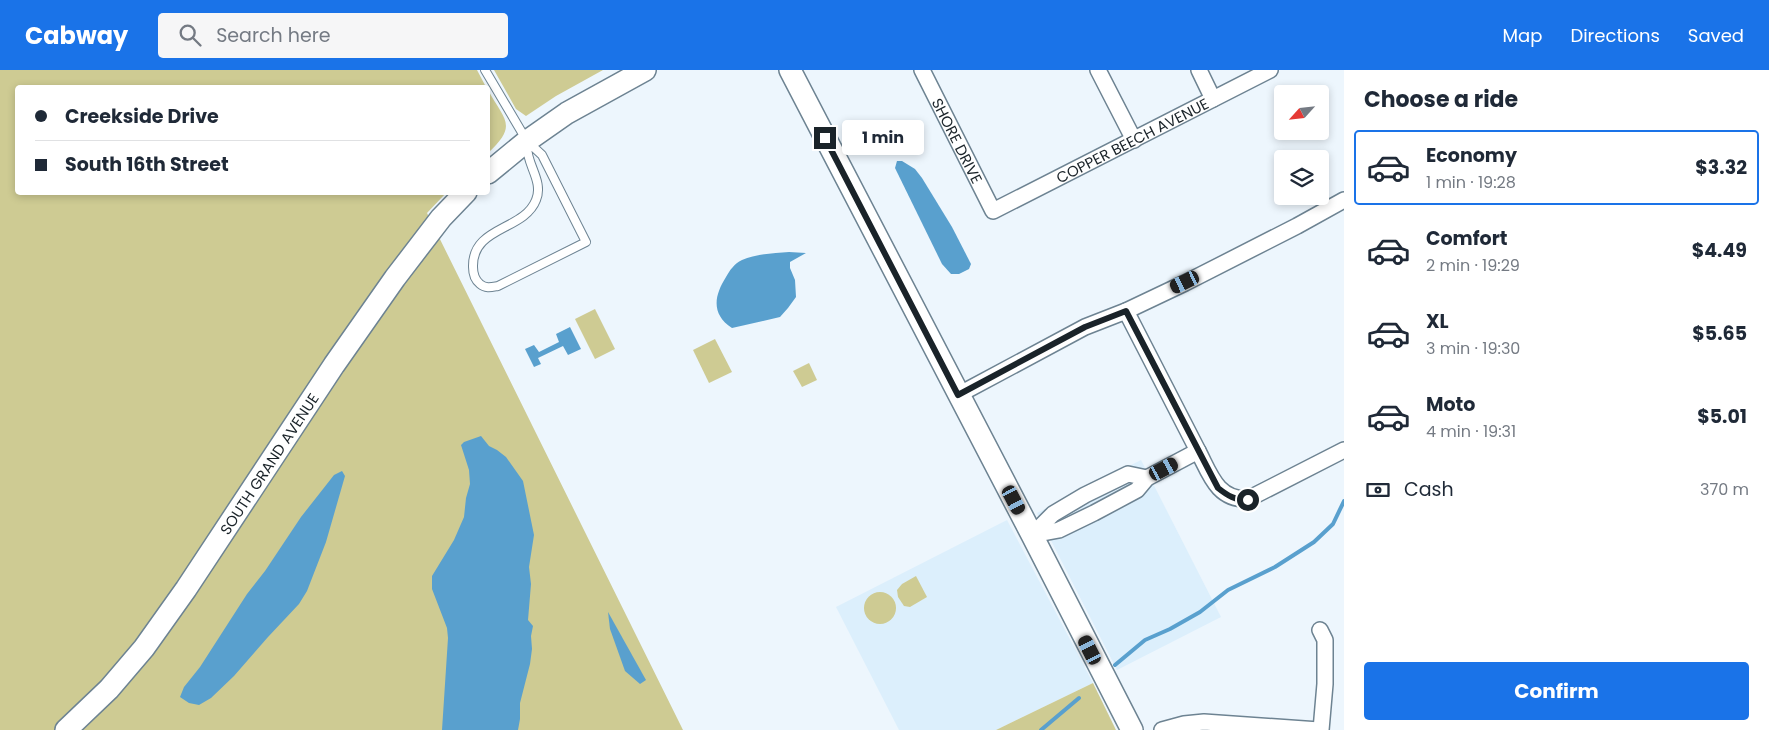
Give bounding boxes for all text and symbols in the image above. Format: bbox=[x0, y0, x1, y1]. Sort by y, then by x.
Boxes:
search box bbox=[158, 13, 508, 58]
text: Cabway bbox=[25, 19, 128, 52]
icon: search bbox=[176, 21, 204, 49]
text: Search here bbox=[216, 22, 331, 49]
text: Map bbox=[1503, 23, 1542, 48]
text: Directions bbox=[1570, 23, 1660, 48]
text: Saved bbox=[1688, 23, 1744, 48]
text: Choose a ride bbox=[1364, 84, 1518, 115]
north arrow bbox=[1274, 85, 1329, 140]
map controls bbox=[1274, 85, 1329, 205]
street label: COPPER BEECH AVENUE bbox=[1052, 93, 1212, 188]
street label: SHORE DRIVE bbox=[927, 94, 988, 187]
text: Creekside Drive bbox=[65, 103, 219, 130]
callout: 1 min bbox=[842, 120, 925, 156]
text: 1 min bbox=[862, 126, 904, 149]
route end bbox=[814, 127, 836, 149]
text: Economy bbox=[1426, 142, 1517, 169]
icon: car bbox=[1366, 145, 1411, 190]
button: layers bbox=[1274, 150, 1329, 205]
text: South 16th Street bbox=[65, 151, 229, 178]
text: $3.32 bbox=[1695, 154, 1747, 181]
text: 1 min · 19:28 bbox=[1426, 171, 1516, 194]
text: Comfort bbox=[1426, 225, 1508, 252]
icon: car bbox=[1366, 228, 1411, 273]
text: $4.49 bbox=[1692, 237, 1747, 264]
text: 2 min · 19:29 bbox=[1426, 254, 1520, 277]
car bbox=[1168, 269, 1201, 295]
text: XL bbox=[1426, 308, 1449, 335]
icon: car bbox=[1366, 311, 1411, 356]
text: $5.65 bbox=[1692, 320, 1747, 347]
text: 3 min · 19:30 bbox=[1426, 337, 1520, 360]
street label: SOUTH GRAND AVENUE bbox=[214, 389, 323, 539]
text: Moto bbox=[1426, 391, 1475, 418]
icon: car bbox=[1366, 394, 1411, 439]
text: $5.01 bbox=[1697, 403, 1747, 430]
text: 4 min · 19:31 bbox=[1426, 420, 1516, 443]
car bbox=[1147, 455, 1180, 483]
icon: cash bbox=[1364, 476, 1392, 504]
text: Cash bbox=[1404, 476, 1454, 503]
text: 370 m bbox=[1700, 478, 1749, 501]
car bbox=[1000, 483, 1027, 517]
route start bbox=[1237, 489, 1259, 511]
car bbox=[1076, 633, 1103, 667]
button: Confirm bbox=[1364, 662, 1749, 720]

